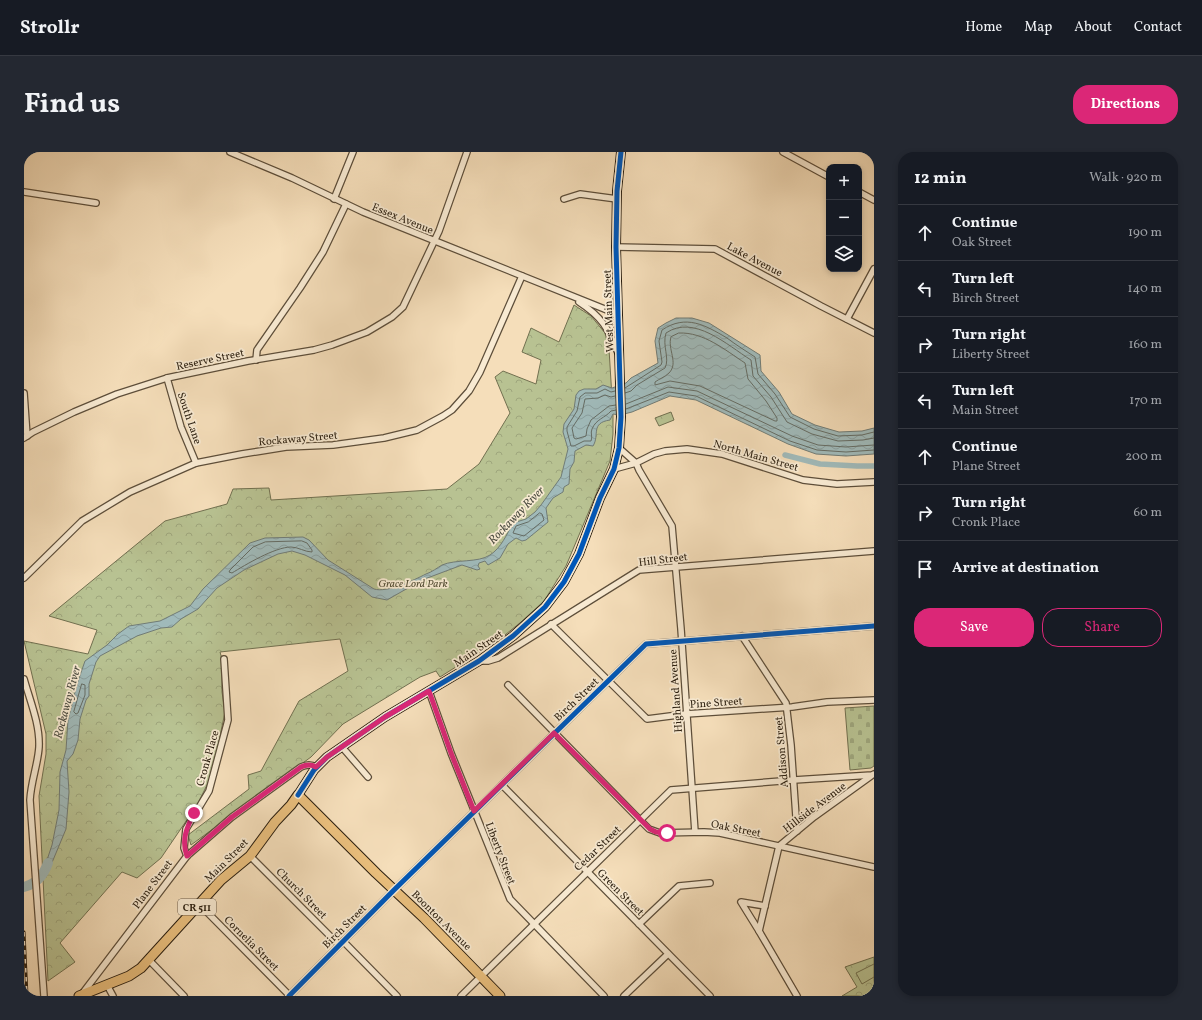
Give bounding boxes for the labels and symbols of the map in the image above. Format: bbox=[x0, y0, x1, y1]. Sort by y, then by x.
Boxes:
street label: Essex Avenue bbox=[369, 200, 435, 239]
street label: Lake Avenue bbox=[724, 239, 785, 281]
street label: West Main Street bbox=[601, 269, 618, 353]
street label: Reserve Street bbox=[175, 346, 246, 375]
street label: South Lane bbox=[173, 390, 204, 447]
street label: Rockaway Street bbox=[258, 429, 338, 450]
street label: North Main Street bbox=[711, 437, 800, 476]
water label: Rockaway River bbox=[485, 483, 549, 548]
street label: Hill Street bbox=[638, 550, 689, 571]
park label: Grace Lord Park bbox=[378, 577, 448, 592]
street label: Main Street bbox=[451, 627, 507, 671]
street label: Highland Avenue bbox=[666, 649, 687, 733]
water label: Rockaway River bbox=[51, 664, 85, 740]
street label: Birch Street bbox=[551, 675, 603, 725]
street label: Pine Street bbox=[689, 694, 743, 713]
street label: Addison Street bbox=[772, 716, 793, 788]
street label: Cronk Place bbox=[193, 729, 224, 788]
street label: Hillside Avenue bbox=[780, 779, 850, 837]
route end bbox=[185, 804, 203, 822]
street label: Oak Street bbox=[709, 817, 762, 842]
street label: Liberty Street bbox=[481, 820, 518, 887]
street label: Cedar Street bbox=[571, 823, 625, 875]
route start bbox=[658, 824, 676, 842]
street label: Main Street bbox=[202, 836, 252, 886]
street label: Plane Street bbox=[130, 857, 177, 913]
street label: Church Street bbox=[272, 865, 330, 923]
street label: Green Street bbox=[593, 866, 647, 920]
street label: Boonton Avenue bbox=[408, 888, 474, 954]
road number: CR 511 bbox=[178, 899, 216, 915]
street label: Birch Street bbox=[320, 902, 371, 953]
street label: Cornelia Street bbox=[220, 913, 282, 975]

